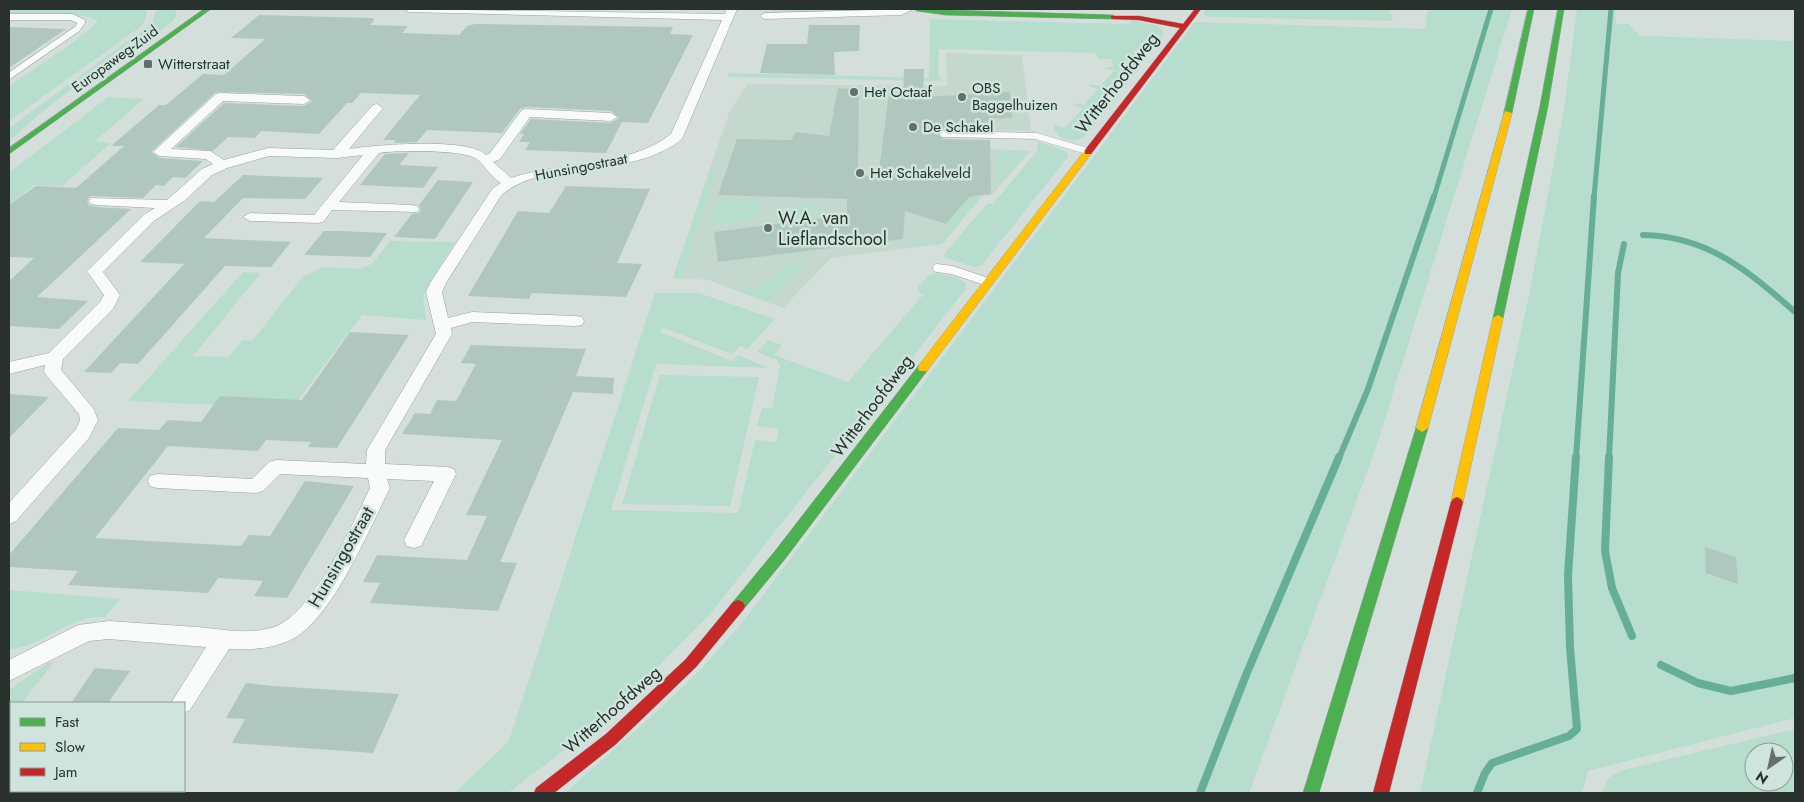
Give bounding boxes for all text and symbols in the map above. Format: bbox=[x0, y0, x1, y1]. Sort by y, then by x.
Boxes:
street label: Europaweg-Zuid bbox=[67, 20, 163, 98]
street label: Witterhoofdweg bbox=[1069, 27, 1165, 139]
place label: Witterstraat bbox=[158, 53, 230, 75]
marker: Witterstraat bbox=[142, 58, 154, 70]
place label: OBS Baggelhuizen bbox=[972, 77, 1058, 116]
place label: Het Octaaf bbox=[864, 81, 933, 103]
marker: Het Octaaf bbox=[848, 86, 860, 98]
marker: OBS Baggelhuizen bbox=[956, 91, 968, 103]
place label: De Schakel bbox=[923, 116, 993, 138]
marker: De Schakel bbox=[907, 121, 919, 133]
street label: Hunsingostraat bbox=[533, 147, 630, 187]
place label: Het Schakelveld bbox=[870, 162, 971, 184]
marker: Het Schakelveld bbox=[854, 167, 866, 179]
place label: W.A. van Lieflandschool bbox=[778, 205, 887, 252]
marker: W.A. van Lieflandschool bbox=[762, 222, 774, 234]
street label: Witterhoofdweg bbox=[825, 349, 919, 463]
street label: Hunsingostraat bbox=[302, 501, 381, 612]
street label: Witterhoofdweg bbox=[557, 660, 667, 760]
legend bbox=[10, 702, 185, 792]
text: Fast bbox=[55, 711, 79, 733]
text: Slow bbox=[55, 736, 86, 758]
north arrow bbox=[1744, 742, 1794, 792]
text: Jam bbox=[53, 761, 78, 783]
text: N bbox=[1752, 766, 1772, 789]

